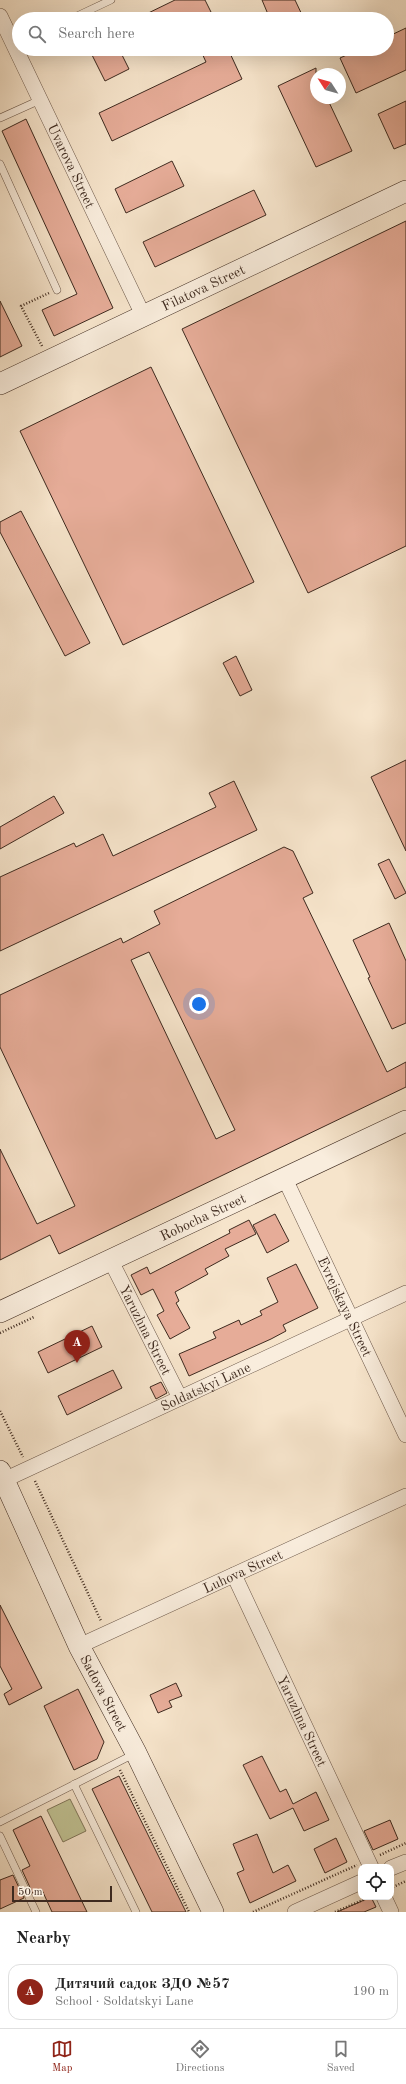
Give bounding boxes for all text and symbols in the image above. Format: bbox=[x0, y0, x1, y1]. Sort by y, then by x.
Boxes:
search box bbox=[12, 12, 394, 56]
icon: search bbox=[26, 23, 48, 45]
text: Search here bbox=[58, 27, 135, 42]
north arrow bbox=[310, 68, 346, 104]
street label: Uvarova Street bbox=[45, 122, 97, 211]
street label: Filatova Street bbox=[160, 263, 247, 314]
your location bbox=[189, 994, 209, 1014]
street label: Robocha Street bbox=[158, 1191, 248, 1244]
street label: Evrejskaya Street bbox=[315, 1255, 374, 1359]
street label: Yaruzhna Street bbox=[116, 1283, 173, 1378]
pin: A bbox=[64, 1330, 90, 1363]
street label: Soldatskyi Lane bbox=[159, 1360, 253, 1414]
street label: Luhova Street bbox=[201, 1548, 285, 1596]
street label: Sadova Street bbox=[77, 1653, 129, 1734]
street label: Yaruzhna Street bbox=[274, 1673, 329, 1769]
map controls bbox=[358, 1864, 394, 1900]
button: locate bbox=[358, 1864, 394, 1900]
scale bar bbox=[12, 1884, 112, 1903]
text: 50 m bbox=[18, 1887, 43, 1898]
text: Nearby bbox=[16, 1930, 71, 1947]
text: Дитячий садок ЗДО №57 bbox=[55, 1977, 230, 1992]
text: A bbox=[25, 1985, 35, 1998]
text: 190 m bbox=[352, 1985, 389, 1998]
text: School · Soldatskyi Lane bbox=[55, 1995, 193, 2008]
tab: Map bbox=[51, 2038, 73, 2076]
tab: Directions bbox=[176, 2038, 224, 2076]
tab: Saved bbox=[327, 2038, 355, 2076]

